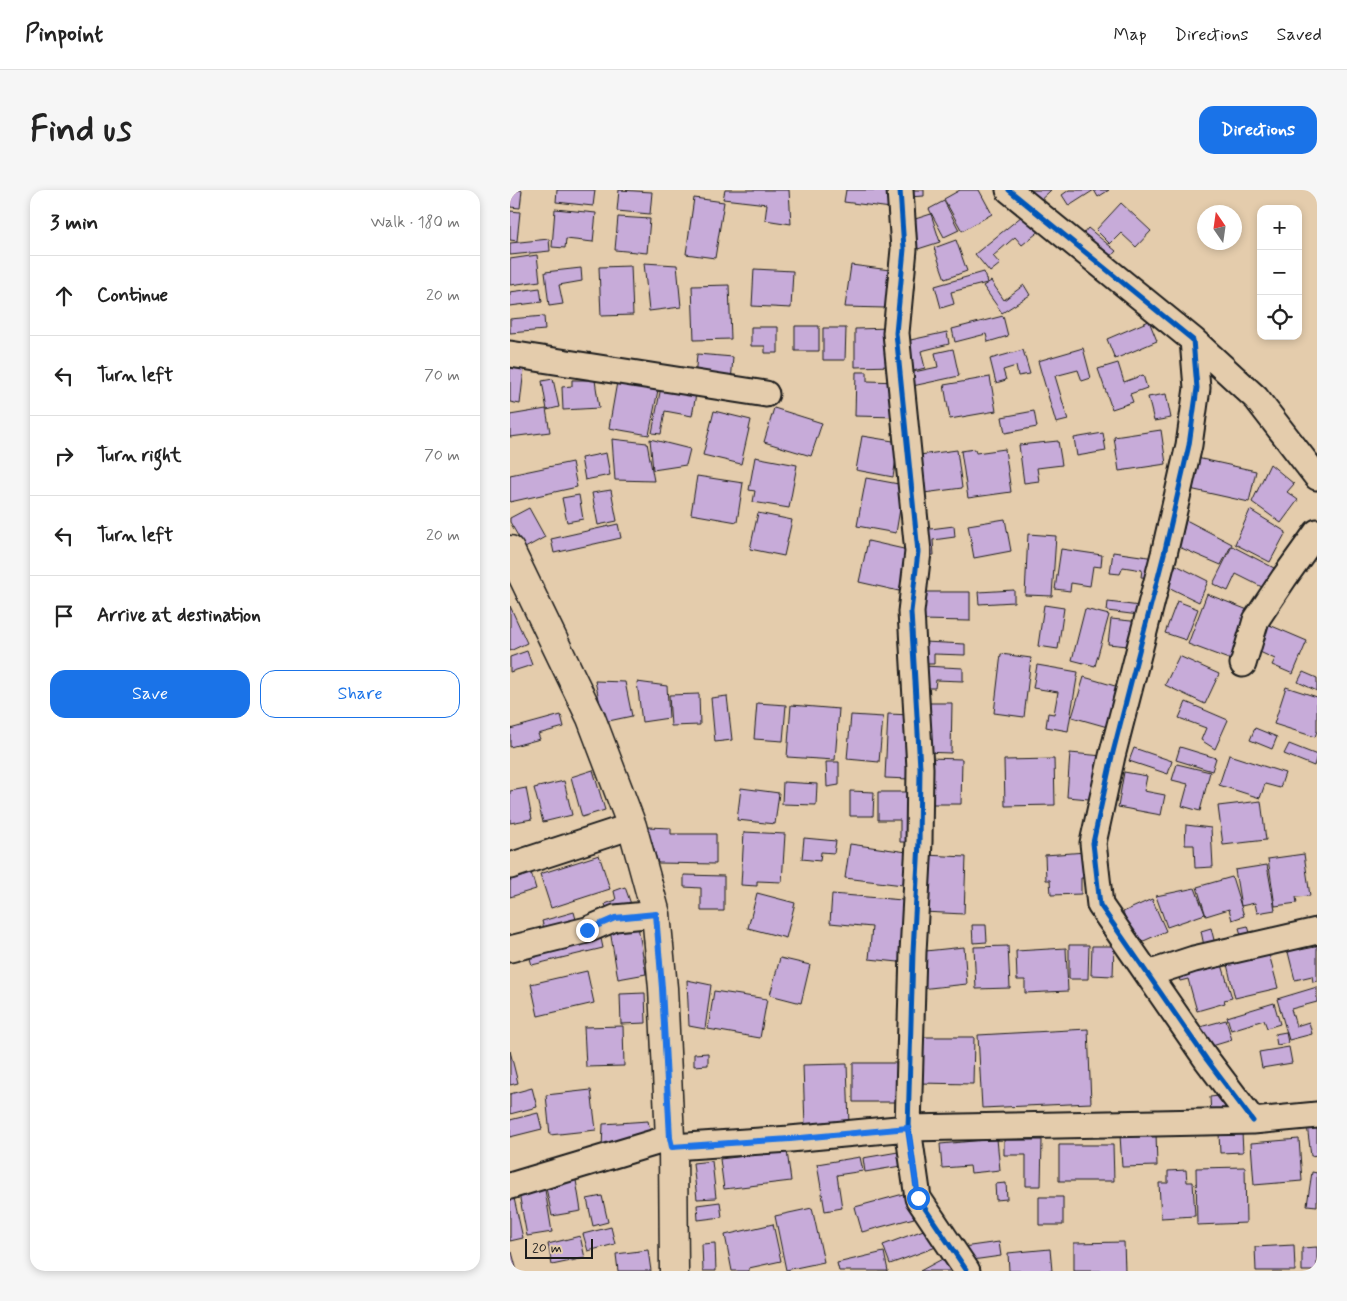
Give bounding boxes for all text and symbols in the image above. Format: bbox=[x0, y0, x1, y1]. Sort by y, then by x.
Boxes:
text: Pinpoint bbox=[25, 19, 103, 50]
text: Map bbox=[1114, 23, 1147, 47]
text: Directions bbox=[1175, 23, 1249, 47]
text: Saved bbox=[1277, 23, 1322, 47]
button: Directions bbox=[1199, 106, 1317, 154]
text: Find us bbox=[30, 107, 132, 153]
north arrow bbox=[1197, 205, 1242, 250]
map controls bbox=[1257, 205, 1302, 340]
button: + bbox=[1257, 205, 1302, 250]
text: 3 min bbox=[50, 209, 98, 237]
text: Walk · 180 m bbox=[371, 212, 460, 233]
button: − bbox=[1257, 250, 1302, 295]
icon: ahead bbox=[50, 282, 78, 310]
text: Continue bbox=[97, 283, 168, 308]
text: 20 m bbox=[426, 285, 460, 306]
button: locate bbox=[1257, 295, 1302, 340]
icon: left bbox=[50, 362, 78, 390]
text: Turn left bbox=[97, 363, 173, 388]
text: 70 m bbox=[424, 365, 460, 386]
icon: right bbox=[50, 442, 78, 470]
text: Turn right bbox=[97, 443, 181, 468]
text: 70 m bbox=[424, 445, 460, 466]
icon: left bbox=[50, 522, 78, 550]
text: Turn left bbox=[97, 523, 173, 548]
text: 20 m bbox=[426, 525, 460, 546]
icon: arrive bbox=[50, 602, 78, 630]
text: Arrive at destination bbox=[97, 603, 261, 628]
button: Save bbox=[50, 670, 250, 718]
button: Share bbox=[260, 670, 460, 718]
route end bbox=[576, 919, 599, 942]
route start bbox=[907, 1187, 930, 1210]
scale bar bbox=[525, 1236, 592, 1259]
text: 20 m bbox=[532, 1239, 562, 1257]

